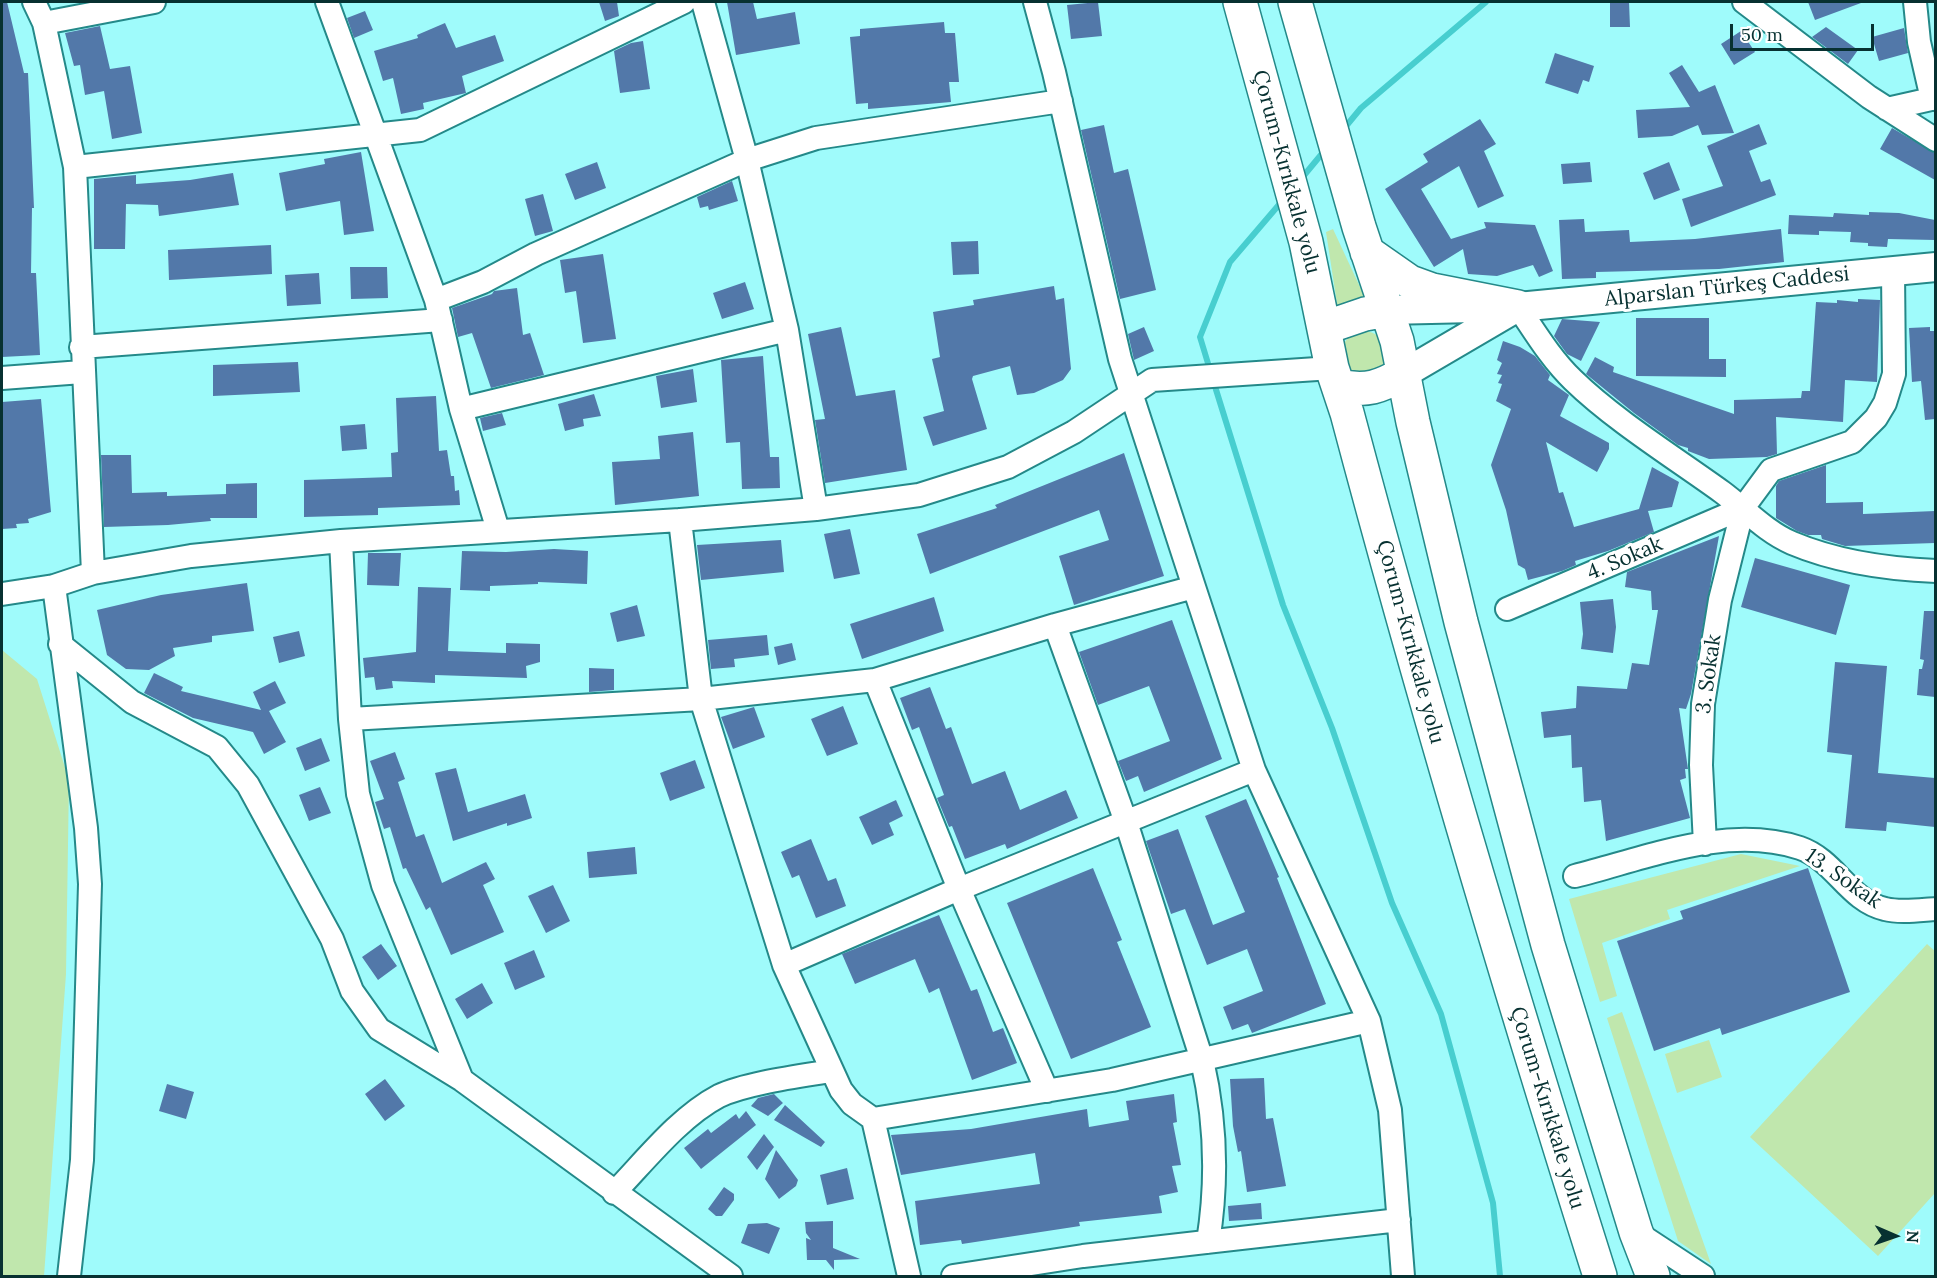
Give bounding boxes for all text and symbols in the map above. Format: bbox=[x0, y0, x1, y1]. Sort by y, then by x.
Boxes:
scale bar bbox=[1733, 12, 1877, 50]
text: 50 m bbox=[1741, 23, 1783, 46]
street label: Çorum-Kırıkkale yolu bbox=[1247, 67, 1325, 277]
street label: Alparslan Türkeş Caddesi bbox=[1603, 262, 1851, 312]
street label: 4. Sokak bbox=[1583, 532, 1667, 586]
street label: Çorum-Kırıkkale yolu bbox=[1371, 537, 1449, 747]
street label: 3. Sokak bbox=[1691, 633, 1727, 715]
street label: 13. Sokak bbox=[1800, 844, 1886, 914]
street label: Çorum-Kırıkkale yolu bbox=[1504, 1004, 1590, 1212]
north arrow bbox=[1865, 1206, 1925, 1266]
text: N bbox=[1903, 1230, 1923, 1243]

